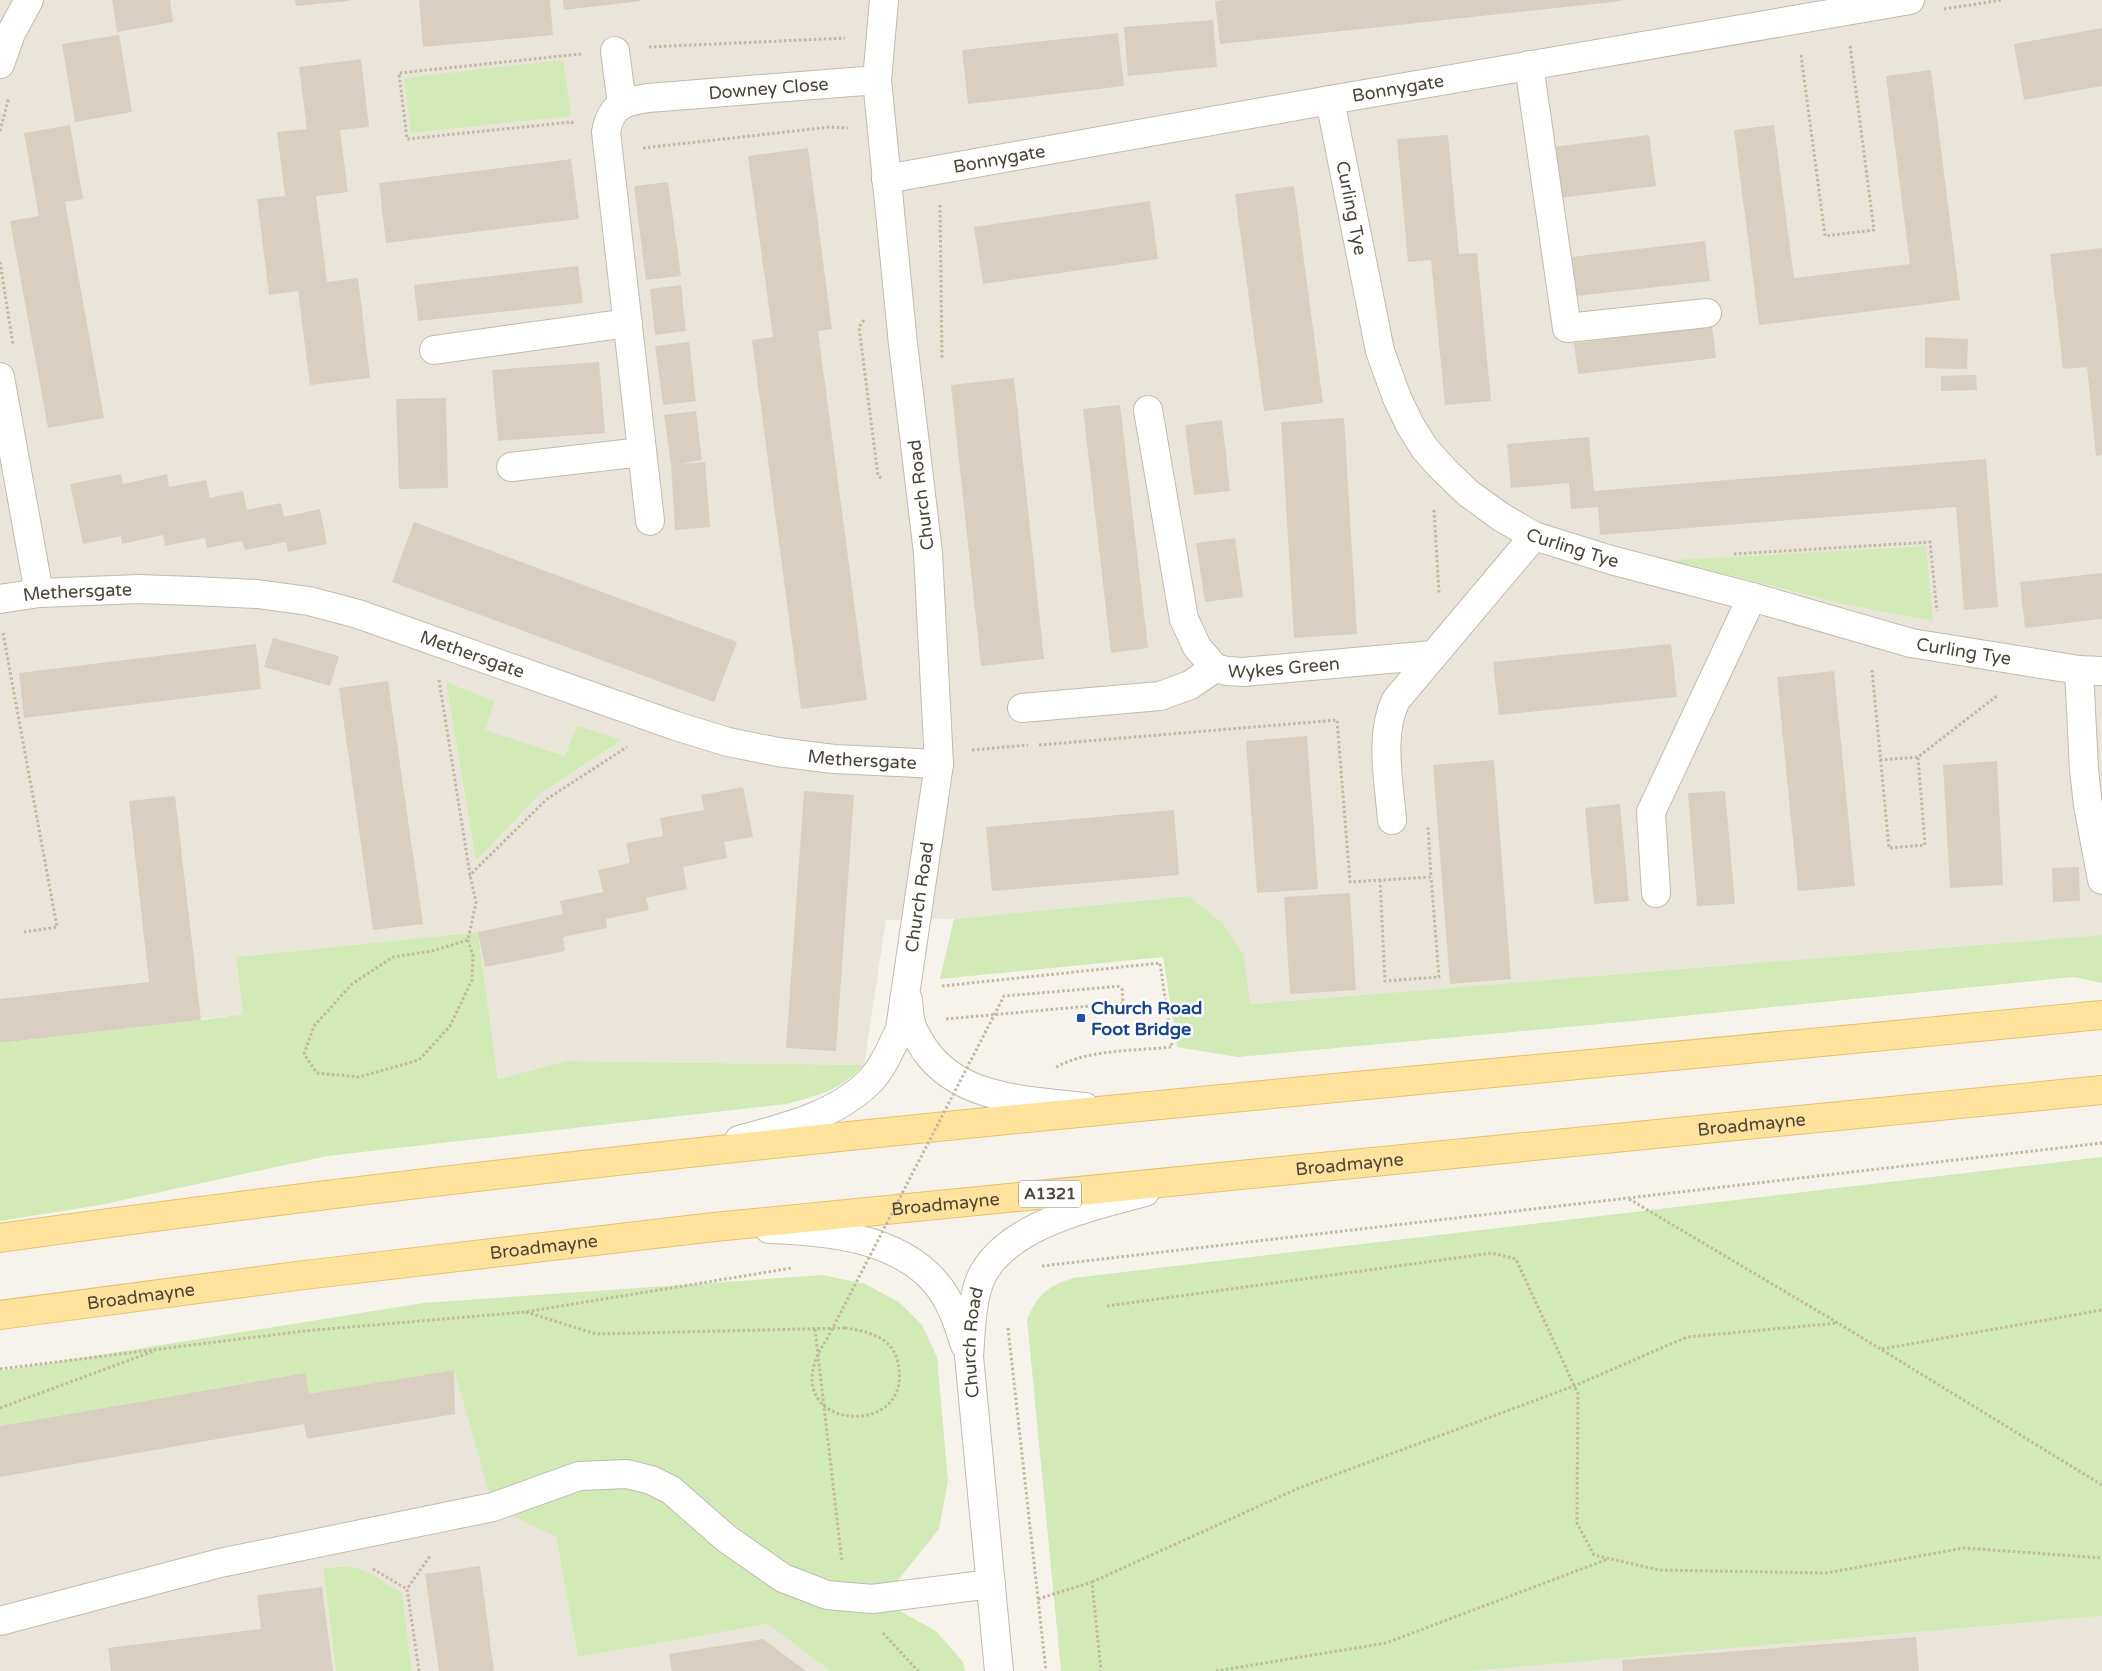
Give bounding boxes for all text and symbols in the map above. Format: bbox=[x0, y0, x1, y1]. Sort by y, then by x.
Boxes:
street label: Bonnygate bbox=[1350, 70, 1446, 107]
street label: Downey Close bbox=[708, 73, 829, 104]
street label: Bonnygate bbox=[952, 140, 1047, 178]
street label: Curling Tye bbox=[1331, 159, 1372, 257]
street label: Church Road bbox=[903, 438, 939, 552]
street label: Curling Tye bbox=[1522, 523, 1621, 573]
street label: Methersgate bbox=[21, 578, 132, 606]
street label: Methersgate bbox=[417, 626, 527, 683]
street label: Curling Tye bbox=[1915, 633, 2013, 670]
street label: Wykes Green bbox=[1227, 652, 1341, 683]
street label: Methersgate bbox=[806, 745, 917, 774]
street label: Church Road bbox=[900, 840, 938, 954]
place label: Church Road Foot Bridge bbox=[1091, 997, 1202, 1040]
marker: Church Road Foot Bridge bbox=[1075, 1012, 1087, 1024]
street label: Broadmayne bbox=[1696, 1108, 1807, 1141]
street label: Broadmayne bbox=[1294, 1148, 1405, 1181]
road number: A1321 bbox=[1019, 1180, 1081, 1208]
street label: Broadmayne bbox=[890, 1188, 1001, 1220]
street label: Broadmayne bbox=[488, 1230, 599, 1264]
street label: Broadmayne bbox=[85, 1278, 196, 1314]
street label: Church Road bbox=[958, 1285, 988, 1399]

